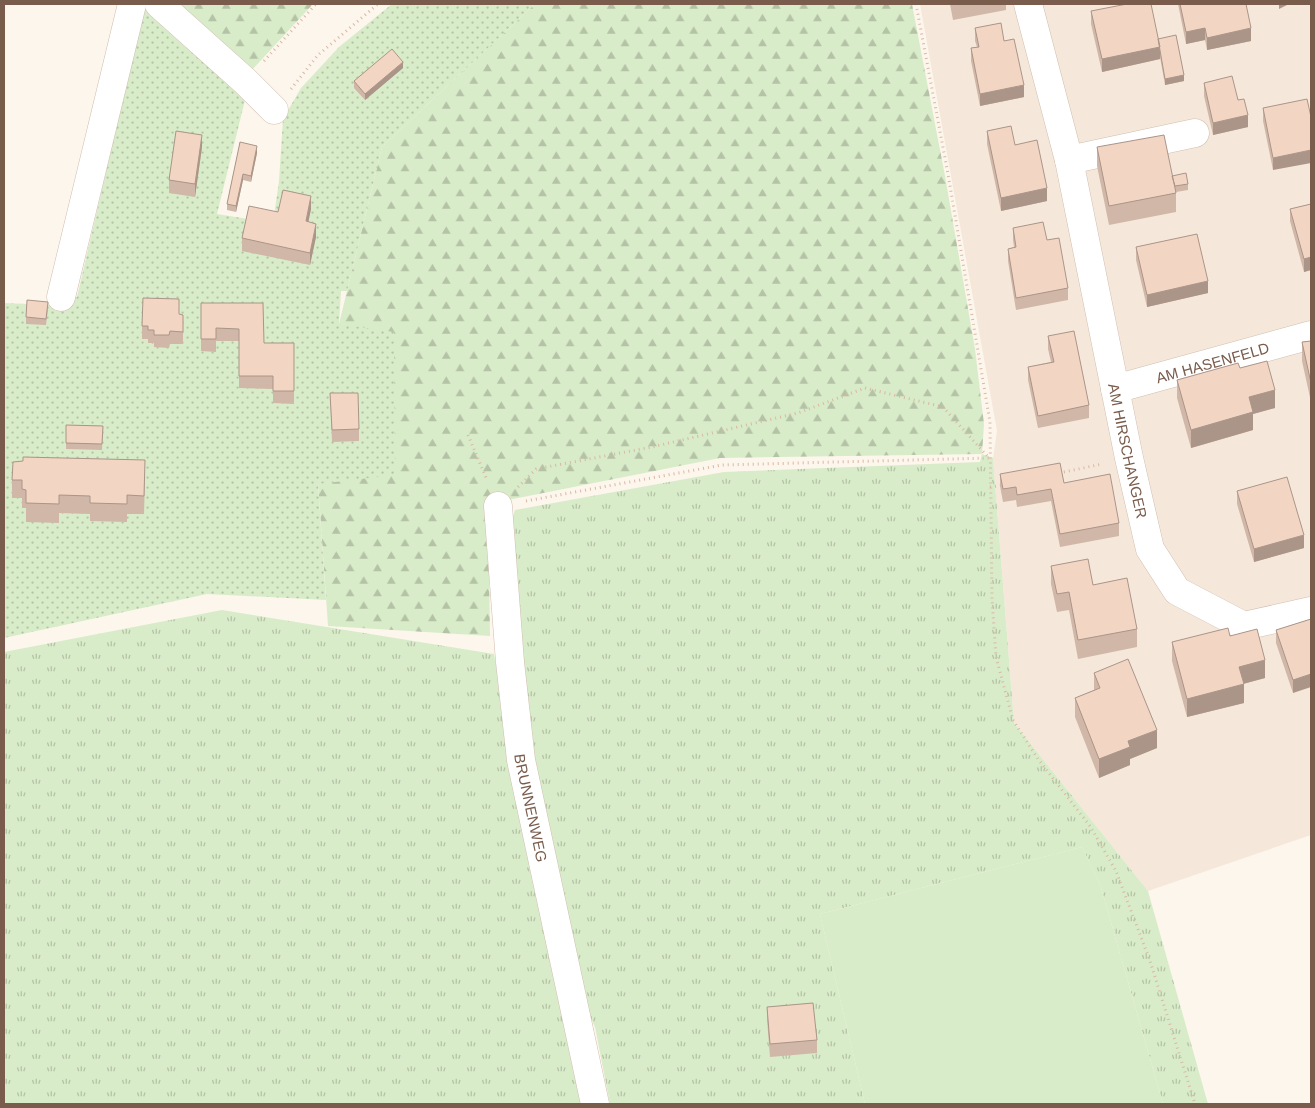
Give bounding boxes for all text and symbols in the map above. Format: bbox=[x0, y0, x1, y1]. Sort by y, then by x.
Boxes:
street label: AM HASENFELD bbox=[1154, 338, 1271, 386]
street label: AM HIRSCHANGER bbox=[1106, 382, 1151, 520]
street label: BRUNNENWEG bbox=[512, 753, 551, 863]

